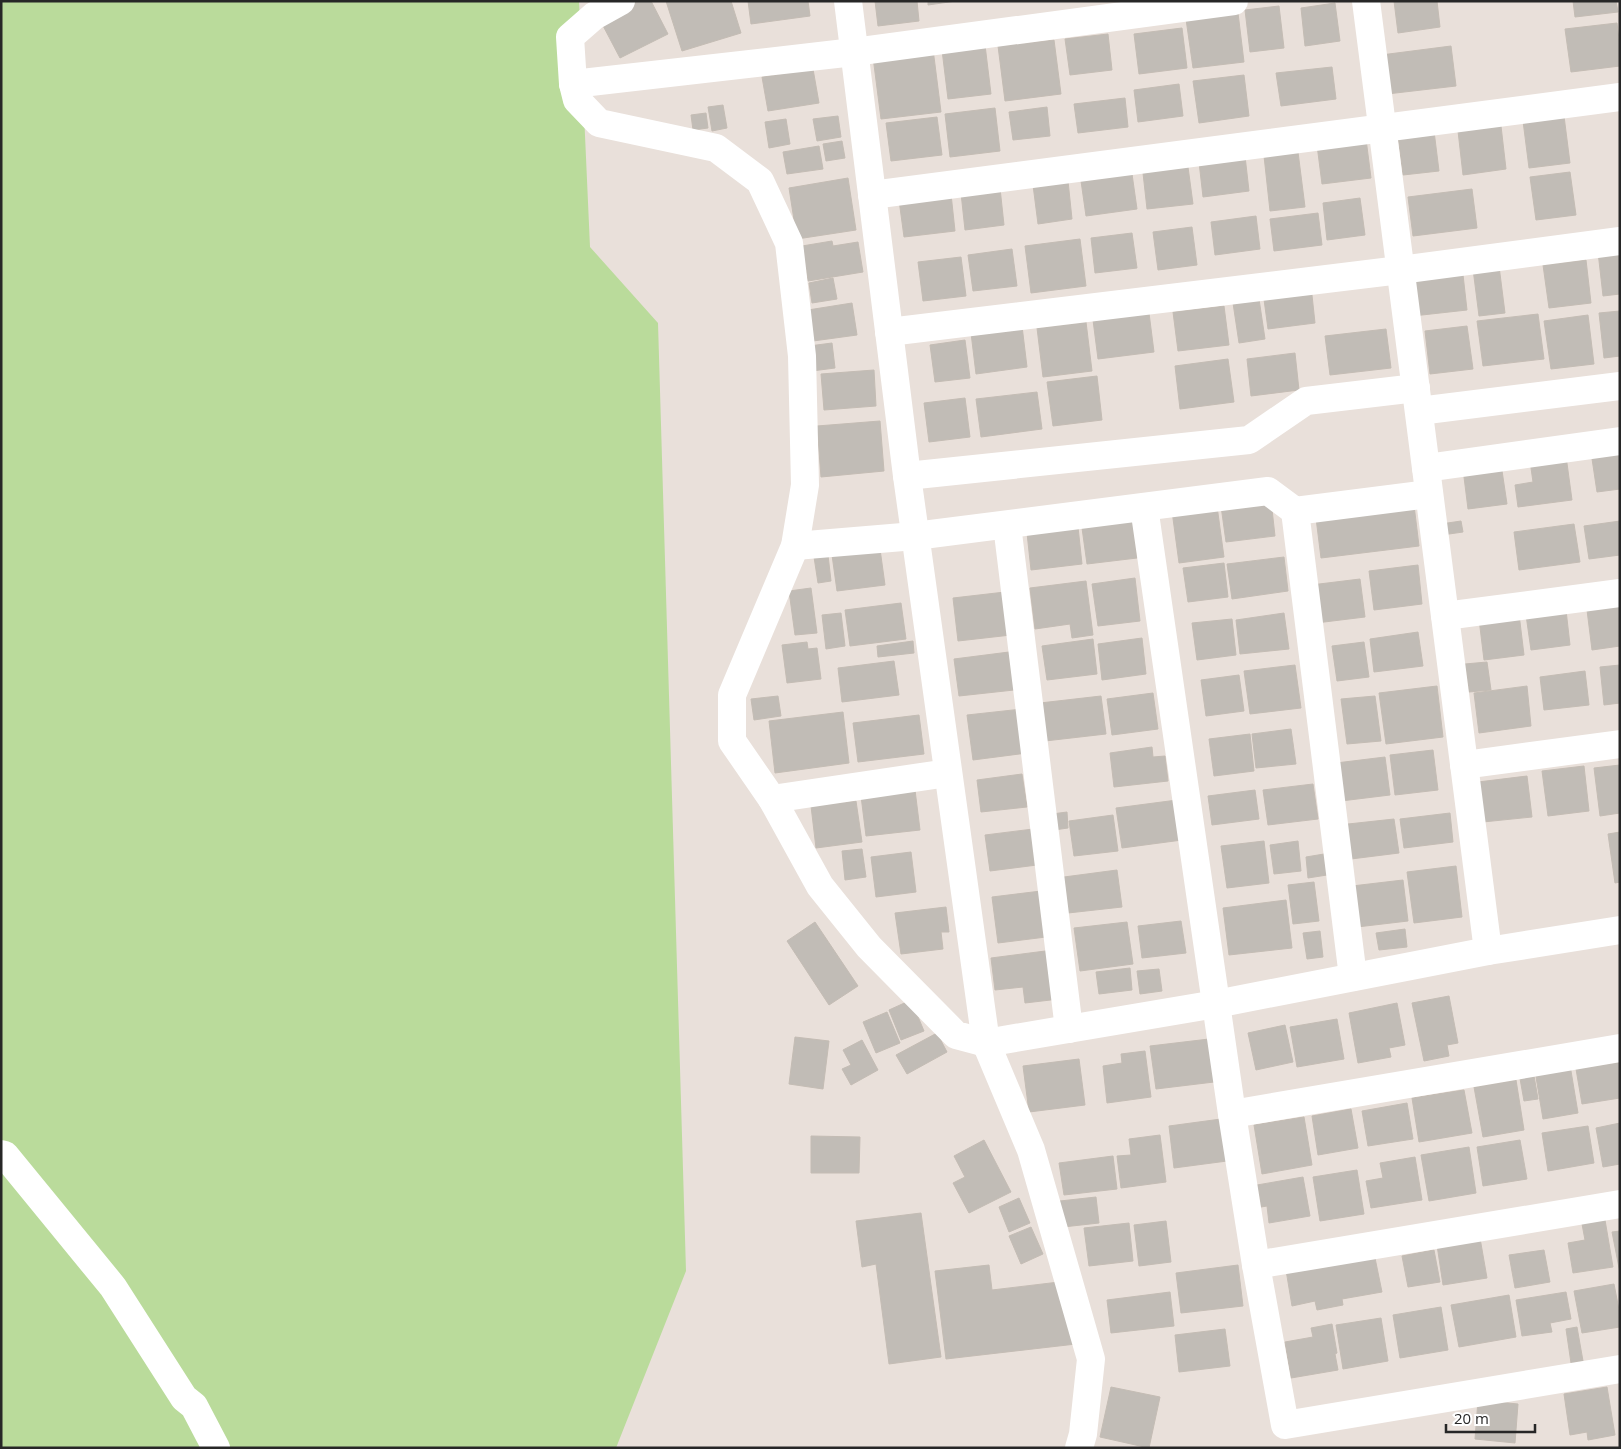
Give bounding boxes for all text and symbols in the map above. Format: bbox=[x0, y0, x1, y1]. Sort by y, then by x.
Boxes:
scale bar bbox=[1446, 1402, 1535, 1434]
text: 20 m bbox=[1454, 1408, 1489, 1428]

